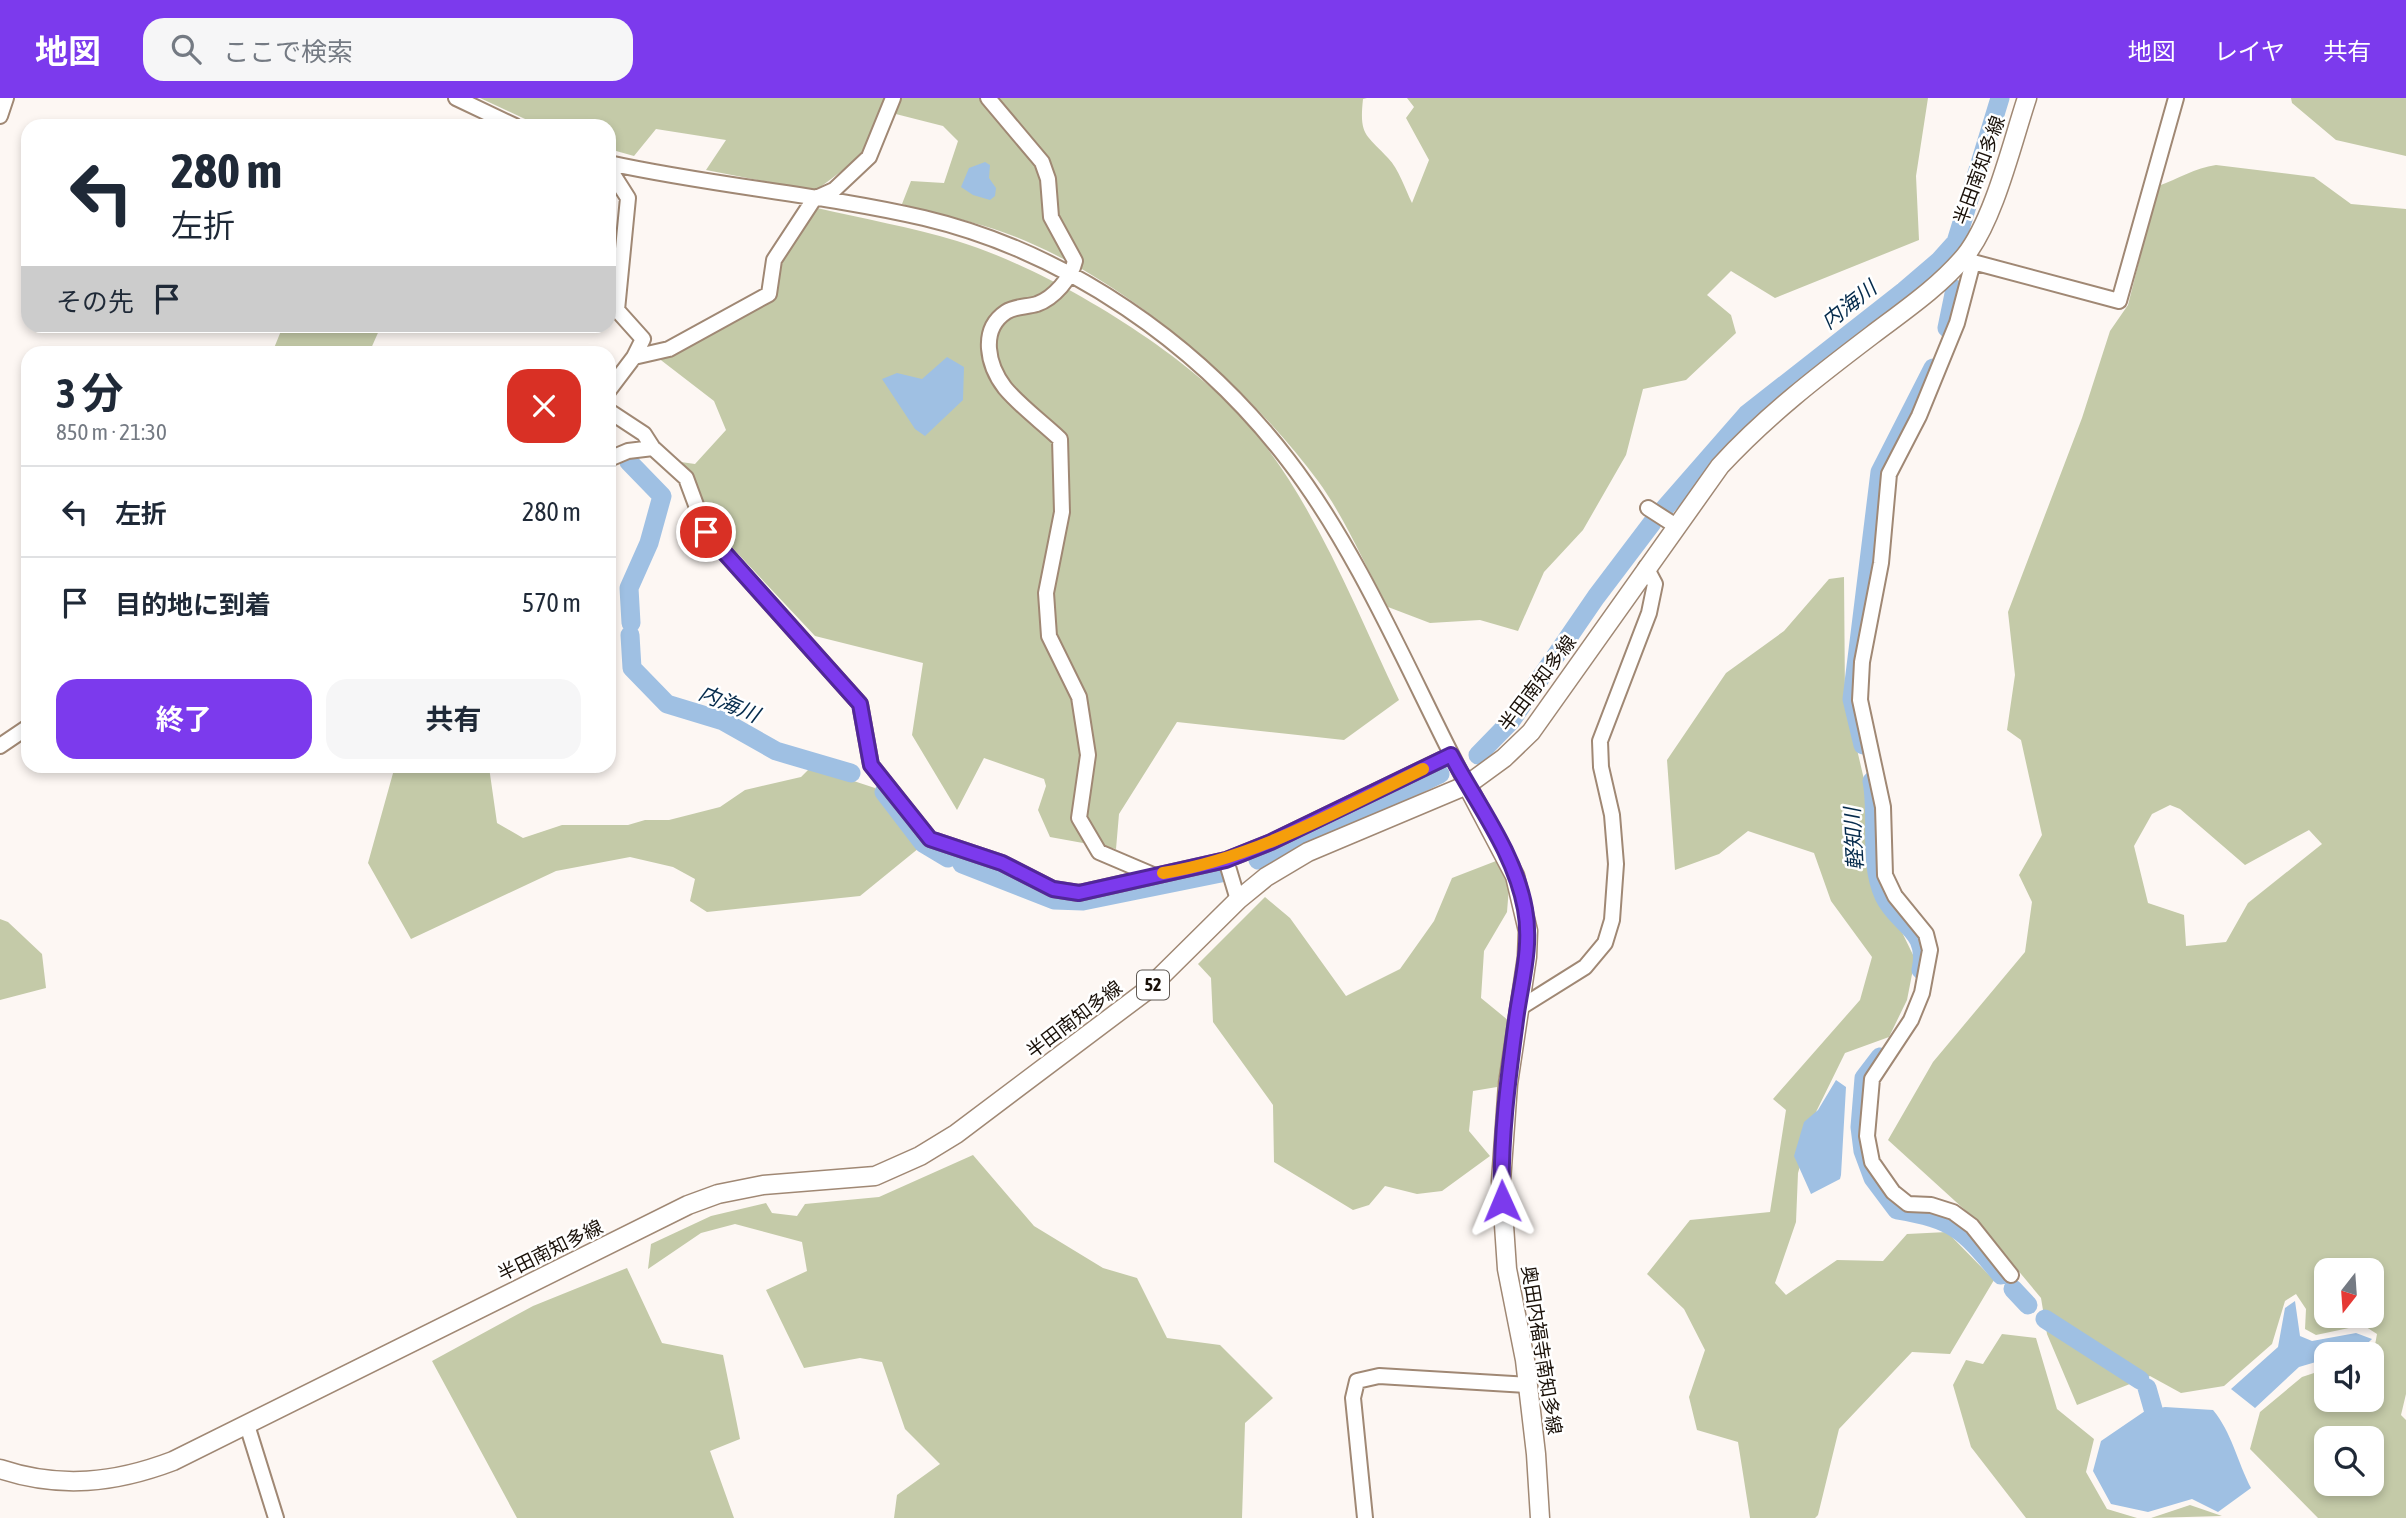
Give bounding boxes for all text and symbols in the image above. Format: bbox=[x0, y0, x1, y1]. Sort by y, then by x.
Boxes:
search box bbox=[143, 18, 633, 81]
icon: search bbox=[167, 30, 205, 68]
text: 地図 bbox=[35, 32, 101, 70]
text: ここで検索 bbox=[223, 37, 353, 67]
text: 地図 bbox=[2128, 38, 2176, 65]
text: レイヤ bbox=[2214, 38, 2285, 65]
text: 共有 bbox=[2323, 38, 2371, 65]
street label: 半田南知多線 bbox=[1949, 113, 2009, 227]
text: 280 m bbox=[171, 142, 282, 198]
icon: left bbox=[56, 147, 147, 238]
text: 左折 bbox=[171, 207, 235, 244]
water label: 内海川 bbox=[1816, 274, 1882, 333]
icon: arrive bbox=[148, 280, 186, 318]
text: その先 bbox=[56, 287, 134, 317]
text: 3 分 bbox=[56, 369, 124, 417]
button: close bbox=[507, 369, 581, 443]
text: 850 m · 21:30 bbox=[56, 419, 167, 445]
icon: left bbox=[56, 493, 94, 531]
text: 280 m bbox=[522, 497, 581, 527]
text: 左折 bbox=[115, 499, 167, 529]
pin bbox=[676, 502, 736, 562]
icon: arrive bbox=[687, 513, 725, 551]
icon: arrive bbox=[56, 584, 94, 622]
text: 570 m bbox=[522, 588, 581, 618]
text: 目的地に到着 bbox=[115, 590, 271, 620]
street label: 半田南知多線 bbox=[1494, 631, 1580, 735]
button: 終了 bbox=[56, 679, 312, 759]
button: 共有 bbox=[326, 679, 581, 759]
water label: 内海川 bbox=[696, 680, 765, 727]
water label: 軽知川 bbox=[1839, 805, 1867, 871]
road number: 52 bbox=[1137, 970, 1169, 1000]
street label: 半田南知多線 bbox=[1022, 976, 1126, 1062]
position arrow bbox=[1465, 1164, 1539, 1238]
street label: 半田南知多線 bbox=[494, 1215, 606, 1285]
north arrow bbox=[2314, 1258, 2384, 1328]
map controls bbox=[2314, 1258, 2384, 1496]
street label: 奥田内福寺南知多線 bbox=[1518, 1264, 1566, 1436]
button: sound bbox=[2314, 1342, 2384, 1412]
button: search bbox=[2314, 1426, 2384, 1496]

